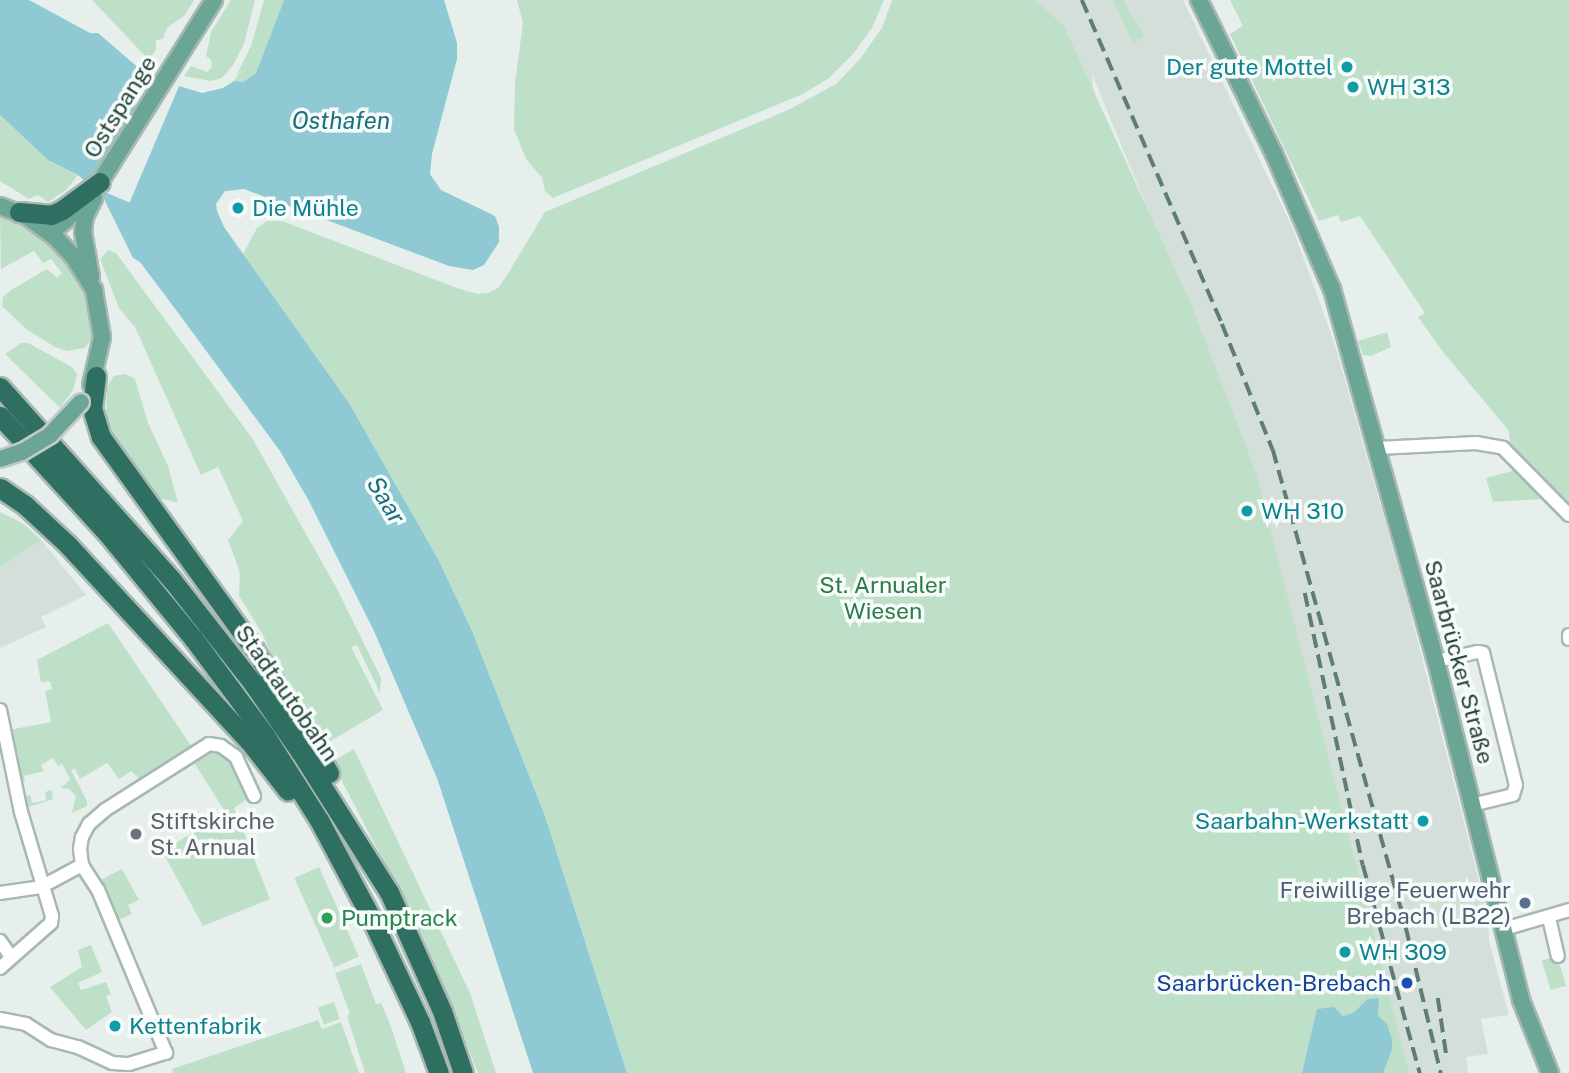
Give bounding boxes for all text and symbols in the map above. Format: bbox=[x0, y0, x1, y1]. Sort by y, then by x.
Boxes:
street label: Ostspange bbox=[78, 51, 162, 163]
place label: Der gute Mottel bbox=[1166, 53, 1333, 81]
marker: Der gute Mottel bbox=[1339, 59, 1355, 75]
place label: WH 313 bbox=[1367, 73, 1450, 101]
marker: WH 313 bbox=[1345, 79, 1361, 95]
water label: Osthafen bbox=[292, 107, 390, 135]
place label: Die Mühle bbox=[252, 194, 359, 222]
marker: Die Mühle bbox=[230, 200, 246, 216]
water label: Saar bbox=[361, 471, 411, 529]
place label: WH 310 bbox=[1261, 497, 1344, 525]
marker: WH 310 bbox=[1239, 503, 1255, 519]
street label: Saarbrücker Straße bbox=[1419, 557, 1499, 767]
park label: St. Arnualer Wiesen bbox=[819, 571, 947, 625]
street label: Stadtautobahn bbox=[230, 620, 344, 766]
place label: Stiftskirche St. Arnual bbox=[150, 807, 275, 861]
place label: Saarbahn-Werkstatt bbox=[1195, 807, 1409, 835]
marker: Saarbahn-Werkstatt bbox=[1415, 813, 1431, 829]
marker: Stiftskirche St. Arnual bbox=[128, 826, 144, 842]
place label: Freiwillige Feuerwehr Brebach (LB22) bbox=[1279, 876, 1511, 930]
marker: Freiwillige Feuerwehr Brebach (LB22) bbox=[1517, 895, 1533, 911]
place label: Pumptrack bbox=[341, 904, 458, 932]
marker: Pumptrack bbox=[319, 910, 335, 926]
place label: WH 309 bbox=[1359, 938, 1447, 966]
marker: WH 309 bbox=[1337, 944, 1353, 960]
place label: Saarbrücken-Brebach bbox=[1156, 969, 1391, 997]
marker: Saarbrücken-Brebach bbox=[1397, 973, 1417, 993]
place label: Kettenfabrik bbox=[129, 1012, 262, 1040]
marker: Kettenfabrik bbox=[107, 1018, 123, 1034]

